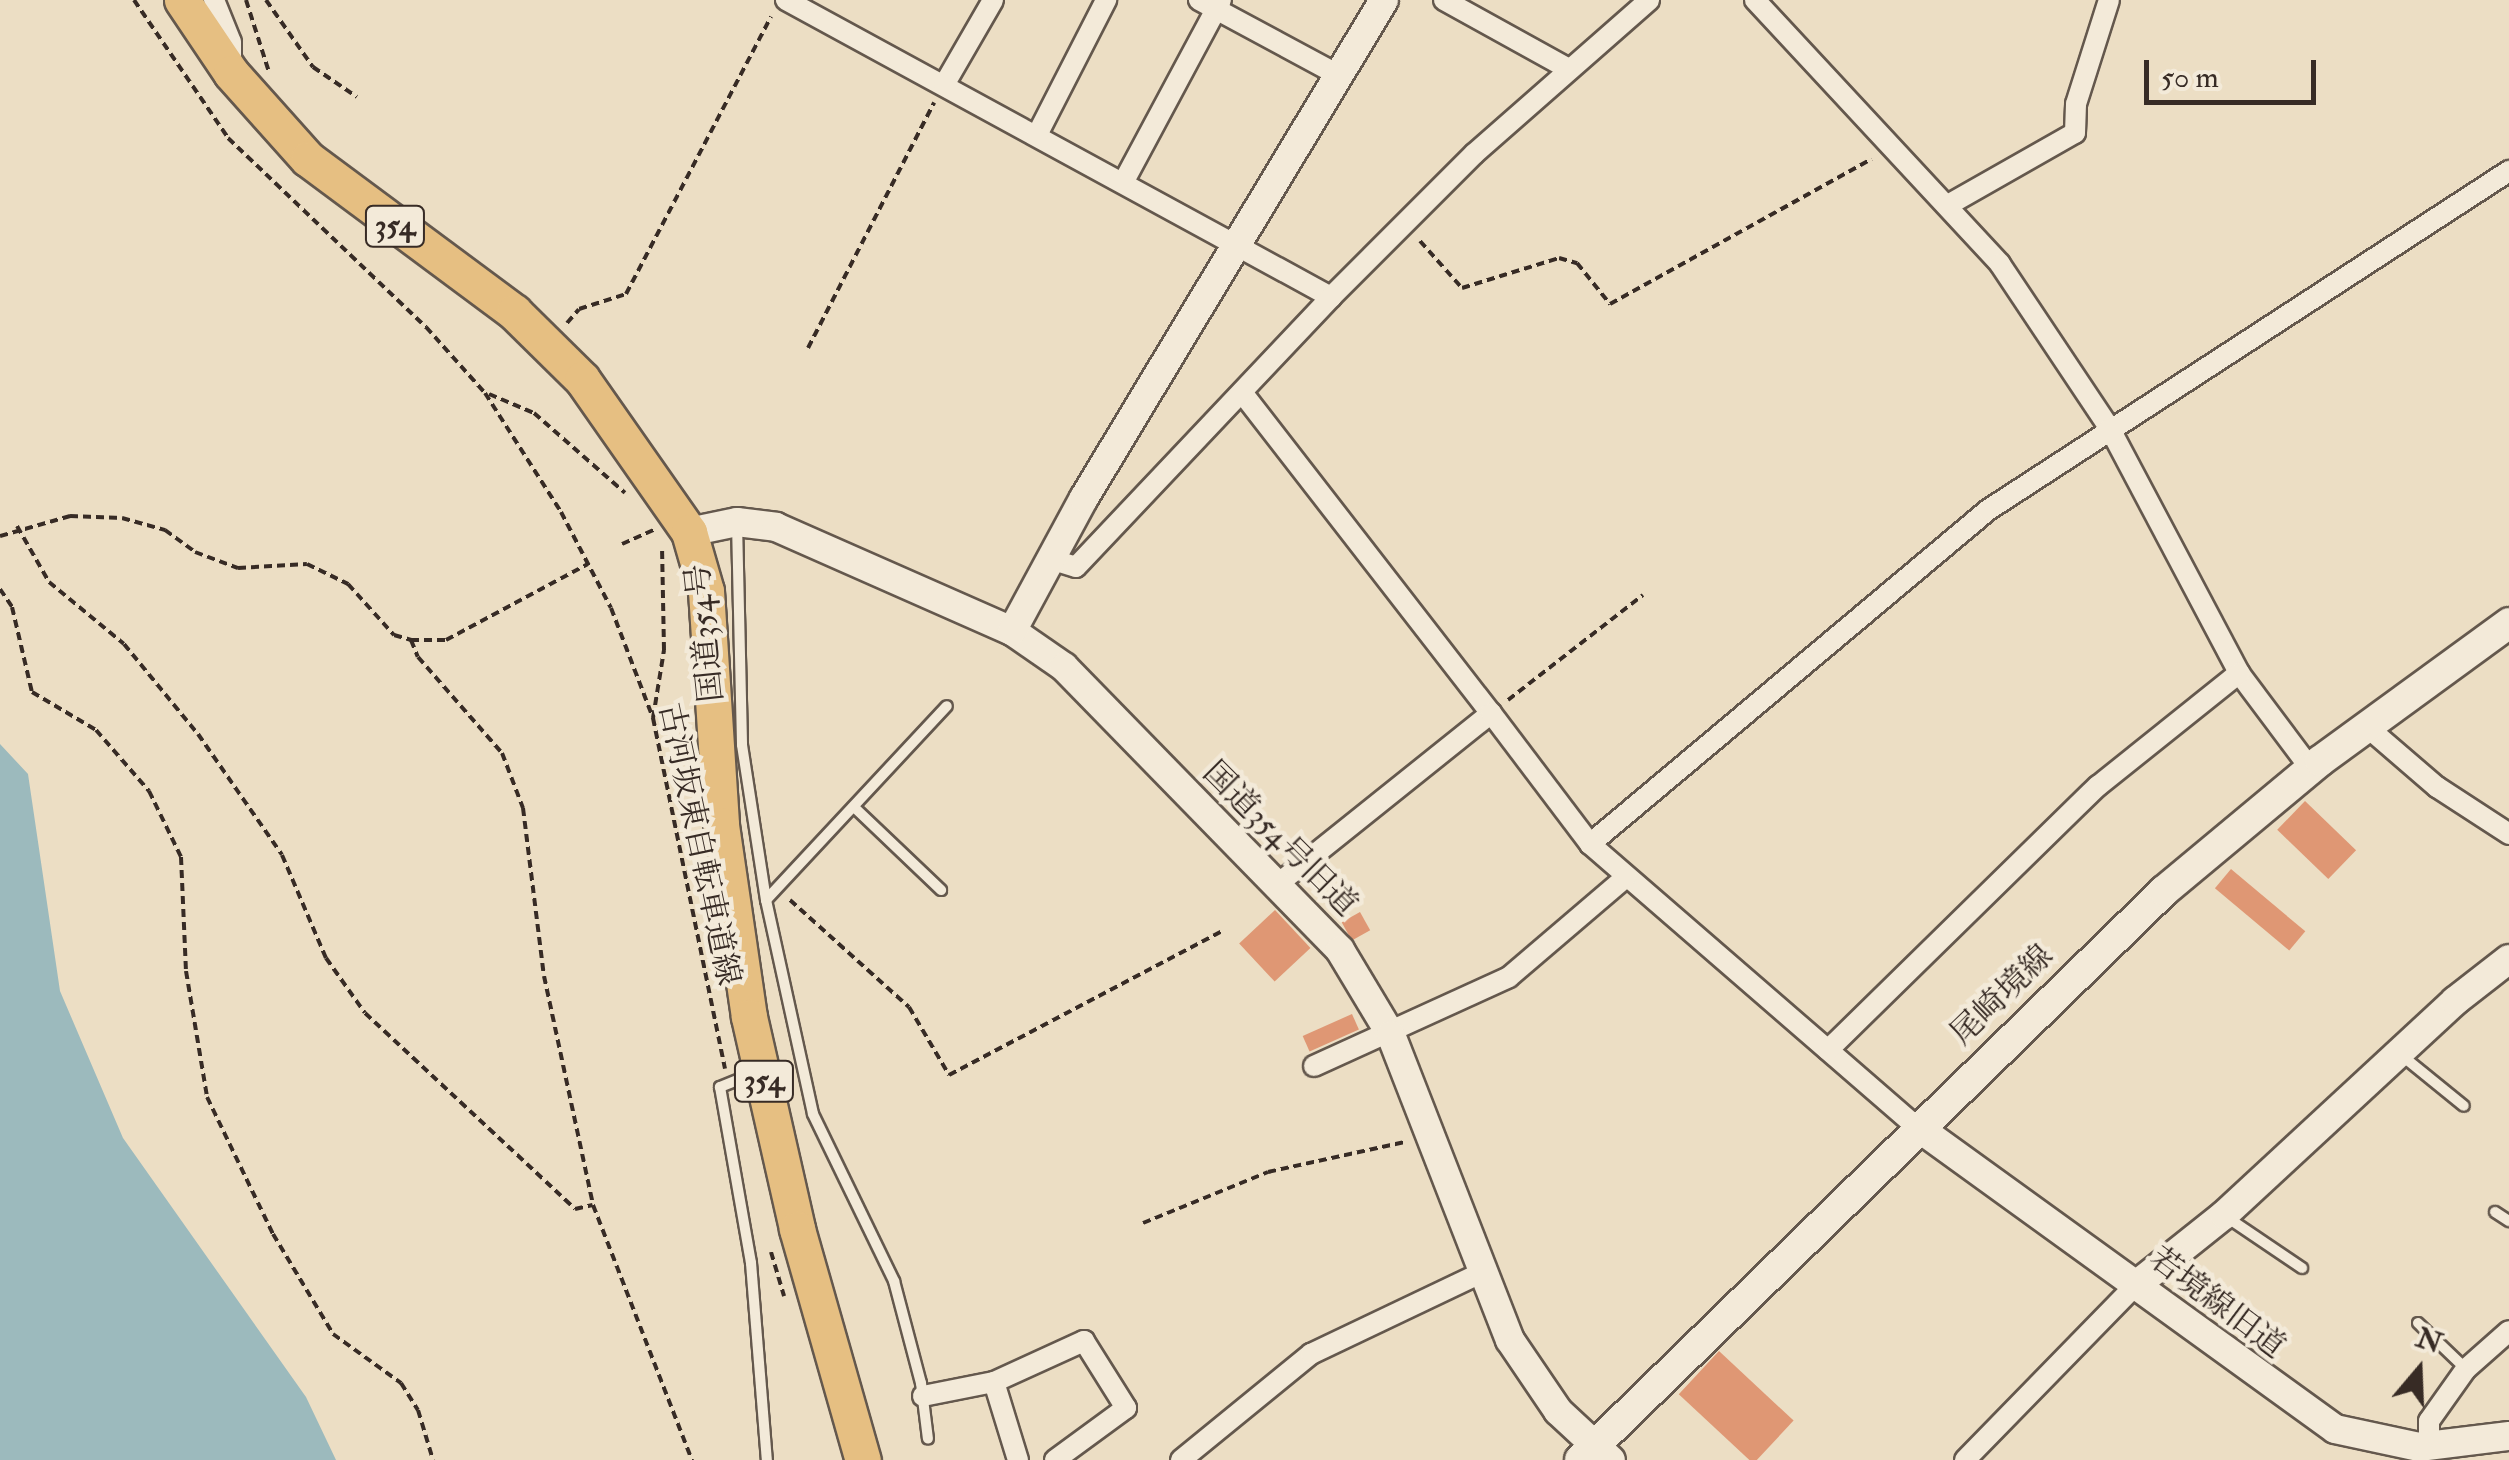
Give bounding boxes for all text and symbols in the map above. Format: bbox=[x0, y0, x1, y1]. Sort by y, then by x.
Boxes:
scale bar bbox=[2149, 40, 2322, 102]
text: 50 m bbox=[2161, 59, 2219, 96]
road number: 354 bbox=[362, 201, 428, 251]
street label: 国道354号 bbox=[679, 562, 731, 704]
street label: 古河坂東自転車道線 bbox=[650, 699, 748, 989]
street label: 国道354号旧道 bbox=[1195, 754, 1365, 924]
street label: 尾崎境線 bbox=[1943, 937, 2061, 1053]
road number: 354 bbox=[732, 1056, 796, 1106]
street label: 若境線旧道 bbox=[2142, 1240, 2292, 1366]
north arrow bbox=[2369, 1320, 2469, 1420]
text: N bbox=[2411, 1321, 2446, 1362]

